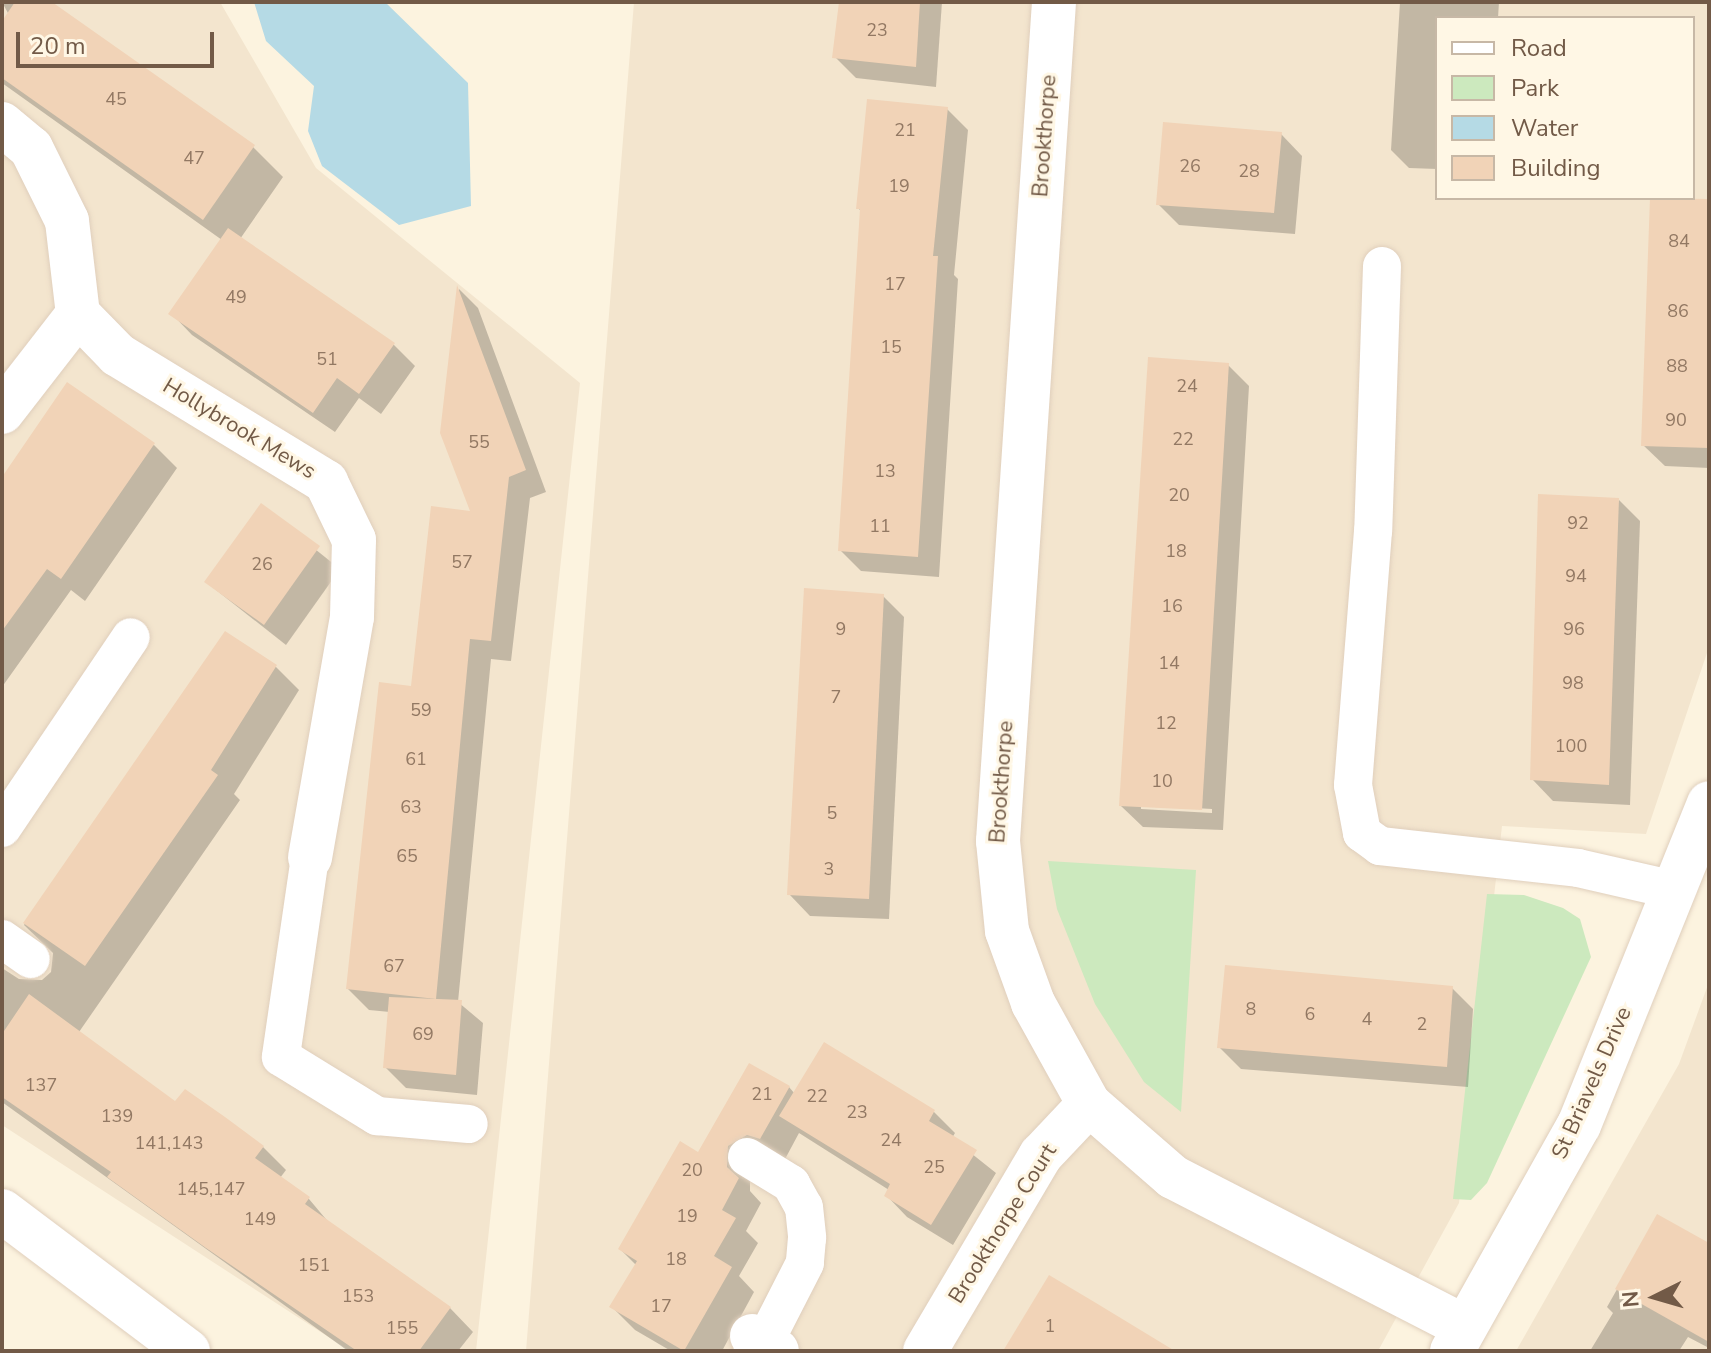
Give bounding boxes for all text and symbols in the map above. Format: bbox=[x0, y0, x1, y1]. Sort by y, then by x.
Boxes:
scale bar bbox=[20, 16, 218, 66]
legend bbox=[1435, 16, 1695, 200]
house number: 23 bbox=[866, 19, 888, 41]
text: 20 m bbox=[30, 30, 86, 62]
text: Road bbox=[1511, 32, 1567, 64]
text: Park bbox=[1511, 72, 1559, 104]
street label: Brookthorpe bbox=[1028, 74, 1062, 198]
house number: 45 bbox=[105, 88, 127, 110]
text: Water bbox=[1511, 112, 1578, 144]
house number: 21 bbox=[894, 119, 916, 141]
house number: 47 bbox=[183, 147, 205, 169]
text: Building bbox=[1511, 152, 1601, 184]
house number: 26 bbox=[1179, 155, 1201, 177]
house number: 28 bbox=[1238, 160, 1260, 182]
house number: 19 bbox=[888, 175, 910, 197]
house number: 84 bbox=[1668, 230, 1690, 252]
house number: 17 bbox=[884, 273, 906, 295]
house number: 49 bbox=[225, 286, 247, 308]
house number: 86 bbox=[1667, 300, 1689, 322]
house number: 15 bbox=[880, 336, 902, 358]
house number: 51 bbox=[316, 348, 338, 370]
house number: 88 bbox=[1666, 355, 1688, 377]
street label: Hollybrook Mews bbox=[158, 373, 320, 485]
house number: 24 bbox=[1176, 375, 1198, 397]
house number: 90 bbox=[1665, 409, 1687, 431]
house number: 22 bbox=[1172, 428, 1194, 450]
house number: 55 bbox=[468, 431, 490, 453]
house number: 13 bbox=[874, 460, 896, 482]
house number: 20 bbox=[1168, 484, 1190, 506]
house number: 92 bbox=[1567, 512, 1589, 534]
house number: 11 bbox=[869, 515, 891, 537]
house number: 18 bbox=[1165, 540, 1187, 562]
house number: 57 bbox=[451, 551, 473, 573]
house number: 26 bbox=[251, 553, 273, 575]
house number: 94 bbox=[1565, 565, 1587, 587]
house number: 16 bbox=[1161, 595, 1183, 617]
house number: 9 bbox=[836, 618, 846, 640]
house number: 96 bbox=[1563, 618, 1585, 640]
house number: 14 bbox=[1158, 652, 1180, 674]
house number: 98 bbox=[1562, 672, 1584, 694]
house number: 7 bbox=[831, 686, 841, 708]
house number: 59 bbox=[410, 699, 432, 721]
house number: 12 bbox=[1155, 712, 1177, 734]
street label: Brookthorpe bbox=[985, 720, 1019, 844]
house number: 100 bbox=[1555, 735, 1587, 757]
house number: 61 bbox=[405, 748, 427, 770]
house number: 10 bbox=[1151, 770, 1173, 792]
house number: 63 bbox=[400, 796, 422, 818]
house number: 5 bbox=[827, 802, 837, 824]
house number: 65 bbox=[396, 845, 418, 867]
house number: 3 bbox=[824, 858, 834, 880]
house number: 67 bbox=[383, 955, 405, 977]
house number: 8 bbox=[1246, 998, 1256, 1020]
house number: 6 bbox=[1305, 1003, 1315, 1025]
street label: St Briavels Drive bbox=[1547, 1003, 1637, 1163]
house number: 4 bbox=[1362, 1008, 1372, 1030]
house number: 2 bbox=[1417, 1013, 1427, 1035]
house number: 69 bbox=[412, 1023, 434, 1045]
house number: 137 bbox=[25, 1074, 57, 1096]
house number: 21 bbox=[751, 1083, 773, 1105]
house number: 22 bbox=[806, 1085, 828, 1107]
house number: 23 bbox=[846, 1101, 868, 1123]
house number: 139 bbox=[101, 1105, 133, 1127]
house number: 24 bbox=[880, 1129, 902, 1151]
house number: 141,143 bbox=[135, 1132, 203, 1154]
street label: Brookthorpe Court bbox=[943, 1139, 1063, 1309]
house number: 25 bbox=[923, 1156, 945, 1178]
house number: 20 bbox=[681, 1159, 703, 1181]
house number: 145,147 bbox=[177, 1178, 245, 1200]
house number: 19 bbox=[676, 1205, 698, 1227]
house number: 149 bbox=[244, 1208, 276, 1230]
house number: 18 bbox=[665, 1248, 687, 1270]
house number: 151 bbox=[298, 1254, 330, 1276]
north arrow bbox=[1615, 1257, 1695, 1337]
house number: 153 bbox=[342, 1285, 374, 1307]
text: N bbox=[1615, 1290, 1647, 1309]
house number: 17 bbox=[650, 1295, 672, 1317]
house number: 1 bbox=[1045, 1315, 1055, 1337]
house number: 155 bbox=[386, 1317, 418, 1339]

